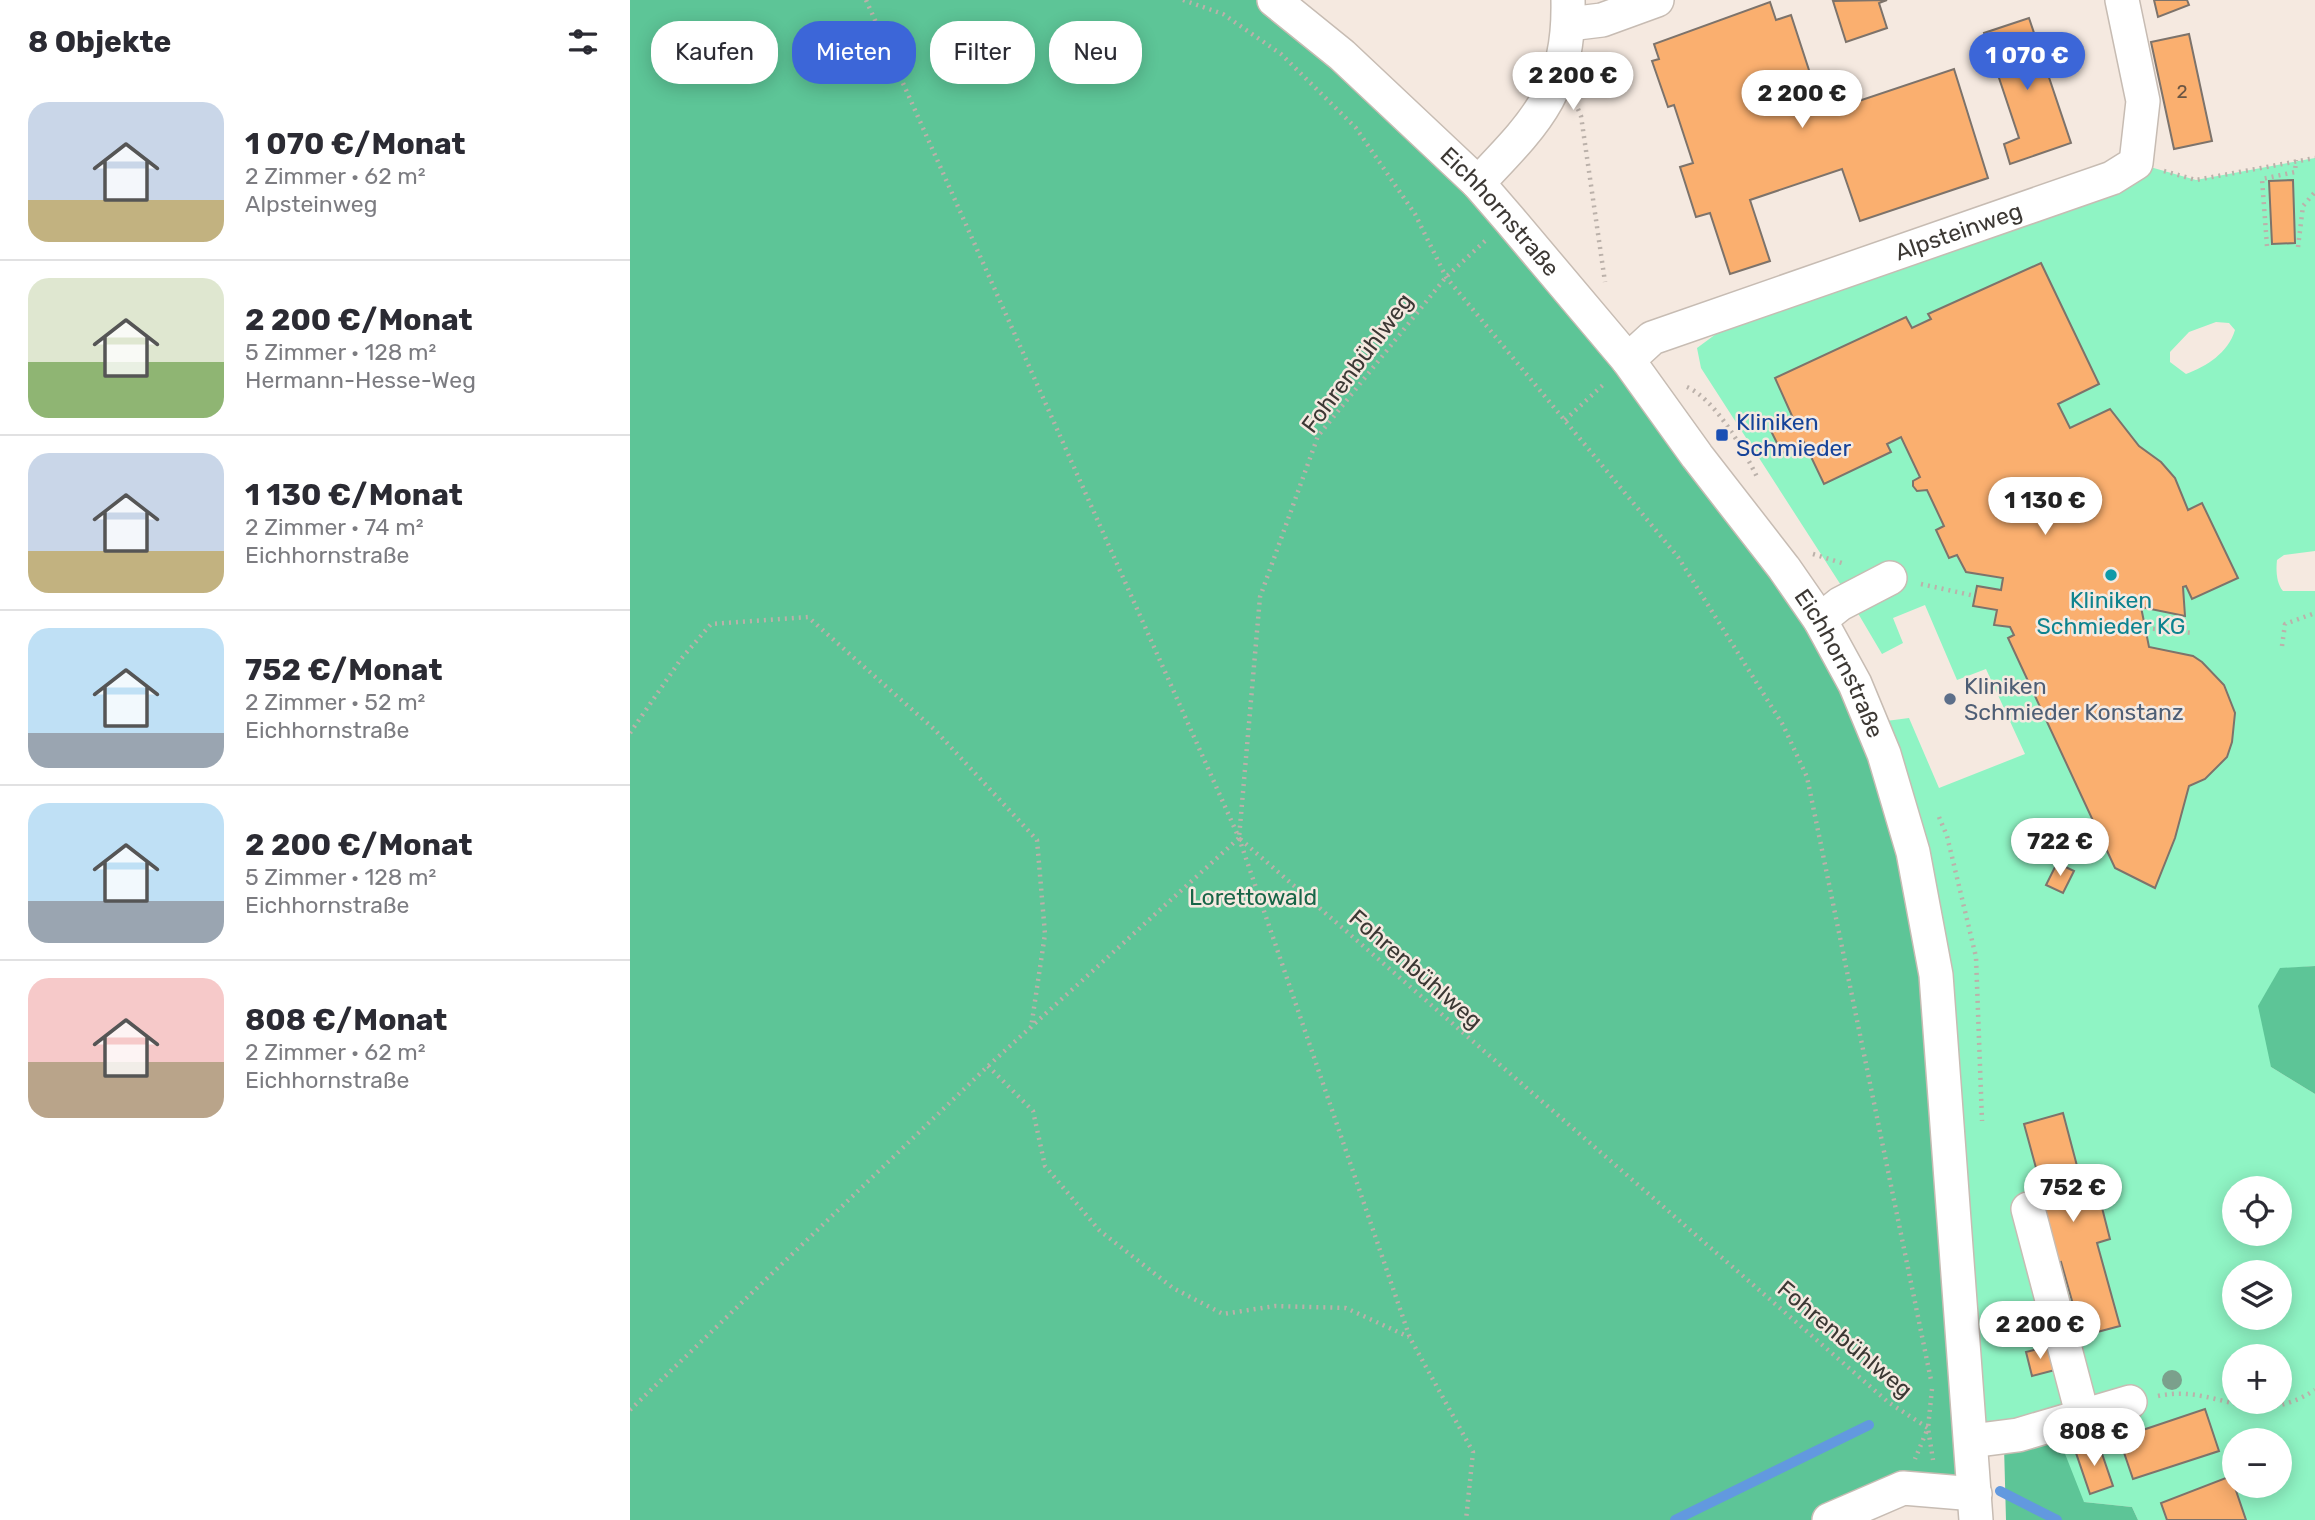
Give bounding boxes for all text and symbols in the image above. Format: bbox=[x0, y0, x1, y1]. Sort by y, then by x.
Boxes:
chip: Kaufen bbox=[651, 21, 778, 84]
chip: Mieten bbox=[792, 21, 916, 84]
chip: Filter bbox=[930, 21, 1035, 84]
chip: Neu bbox=[1049, 21, 1142, 84]
icon: filters bbox=[564, 23, 602, 61]
text: 8 Objekte bbox=[28, 24, 171, 60]
pin: 1 070 € bbox=[1962, 32, 2092, 92]
text: 1 070 € bbox=[1985, 41, 2069, 69]
pin: 2 200 € bbox=[1508, 52, 1638, 112]
text: 2 200 € bbox=[1528, 61, 1618, 89]
pin: 2 200 € bbox=[1737, 71, 1867, 130]
text: 2 200 € bbox=[1757, 79, 1847, 107]
house number: 2 bbox=[2176, 80, 2188, 103]
text: 1 070 €/Monat bbox=[245, 126, 466, 162]
icon: home bbox=[84, 130, 168, 214]
street label: Eichhornstraße bbox=[1435, 141, 1565, 282]
text: 2 Zimmer · 62 m² bbox=[245, 162, 426, 190]
text: Alpsteinweg bbox=[245, 190, 377, 218]
street label: Alpsteinweg bbox=[1891, 196, 2026, 266]
street label: Fohrenbühlweg bbox=[1295, 288, 1419, 438]
text: 2 200 €/Monat bbox=[245, 302, 473, 338]
icon: home bbox=[84, 306, 168, 390]
text: 5 Zimmer · 128 m² bbox=[245, 338, 436, 366]
text: Hermann-Hesse-Weg bbox=[245, 366, 476, 394]
place label: Kliniken Schmieder bbox=[1736, 408, 1851, 462]
marker: Kliniken Schmieder bbox=[1714, 427, 1730, 443]
text: 1 130 €/Monat bbox=[245, 477, 463, 513]
pin: 1 130 € bbox=[1980, 477, 2110, 537]
icon: home bbox=[84, 481, 168, 565]
text: 1 130 € bbox=[2004, 486, 2086, 514]
text: 2 Zimmer · 74 m² bbox=[245, 513, 424, 541]
text: Eichhornstraße bbox=[245, 541, 409, 569]
marker: Kliniken Schmieder KG bbox=[2103, 567, 2119, 583]
street label: Eichhornstraße bbox=[1789, 583, 1890, 742]
place label: Kliniken Schmieder KG bbox=[2037, 586, 2185, 640]
text: 752 €/Monat bbox=[245, 652, 442, 688]
icon: home bbox=[84, 656, 168, 740]
place label: Kliniken Schmieder Konstanz bbox=[1964, 672, 2184, 726]
text: 2 Zimmer · 52 m² bbox=[245, 688, 425, 716]
marker: Kliniken Schmieder Konstanz bbox=[1942, 691, 1958, 707]
text: Eichhornstraße bbox=[245, 716, 409, 744]
pin: 722 € bbox=[2011, 818, 2109, 878]
text: 2 200 €/Monat bbox=[245, 827, 473, 863]
text: 722 € bbox=[2027, 827, 2093, 855]
icon: home bbox=[84, 831, 168, 915]
text: 5 Zimmer · 128 m² bbox=[245, 863, 436, 891]
park label: Lorettowald bbox=[1189, 883, 1317, 911]
text: Eichhornstraße bbox=[245, 891, 409, 919]
street label: Fohrenbühlweg bbox=[1344, 903, 1488, 1035]
text: 808 €/Monat bbox=[245, 1002, 447, 1038]
icon: home bbox=[84, 1006, 168, 1090]
text: 2 Zimmer · 62 m² bbox=[245, 1038, 426, 1066]
text: Eichhornstraße bbox=[245, 1066, 409, 1094]
pin: 752 € bbox=[2024, 1164, 2122, 1224]
text: 752 € bbox=[2040, 1173, 2106, 1201]
map controls bbox=[2222, 1176, 2292, 1498]
button: locate bbox=[2222, 1176, 2292, 1246]
button: layers bbox=[2222, 1260, 2292, 1330]
street label: Fohrenbühlweg bbox=[1772, 1274, 1918, 1404]
pin: 2 200 € bbox=[1975, 1302, 2105, 1361]
text: 2 200 € bbox=[1995, 1310, 2085, 1338]
button: + bbox=[2222, 1344, 2292, 1414]
pin: 808 € bbox=[2045, 1408, 2143, 1468]
text: 808 € bbox=[2059, 1417, 2129, 1445]
button: − bbox=[2222, 1428, 2292, 1498]

